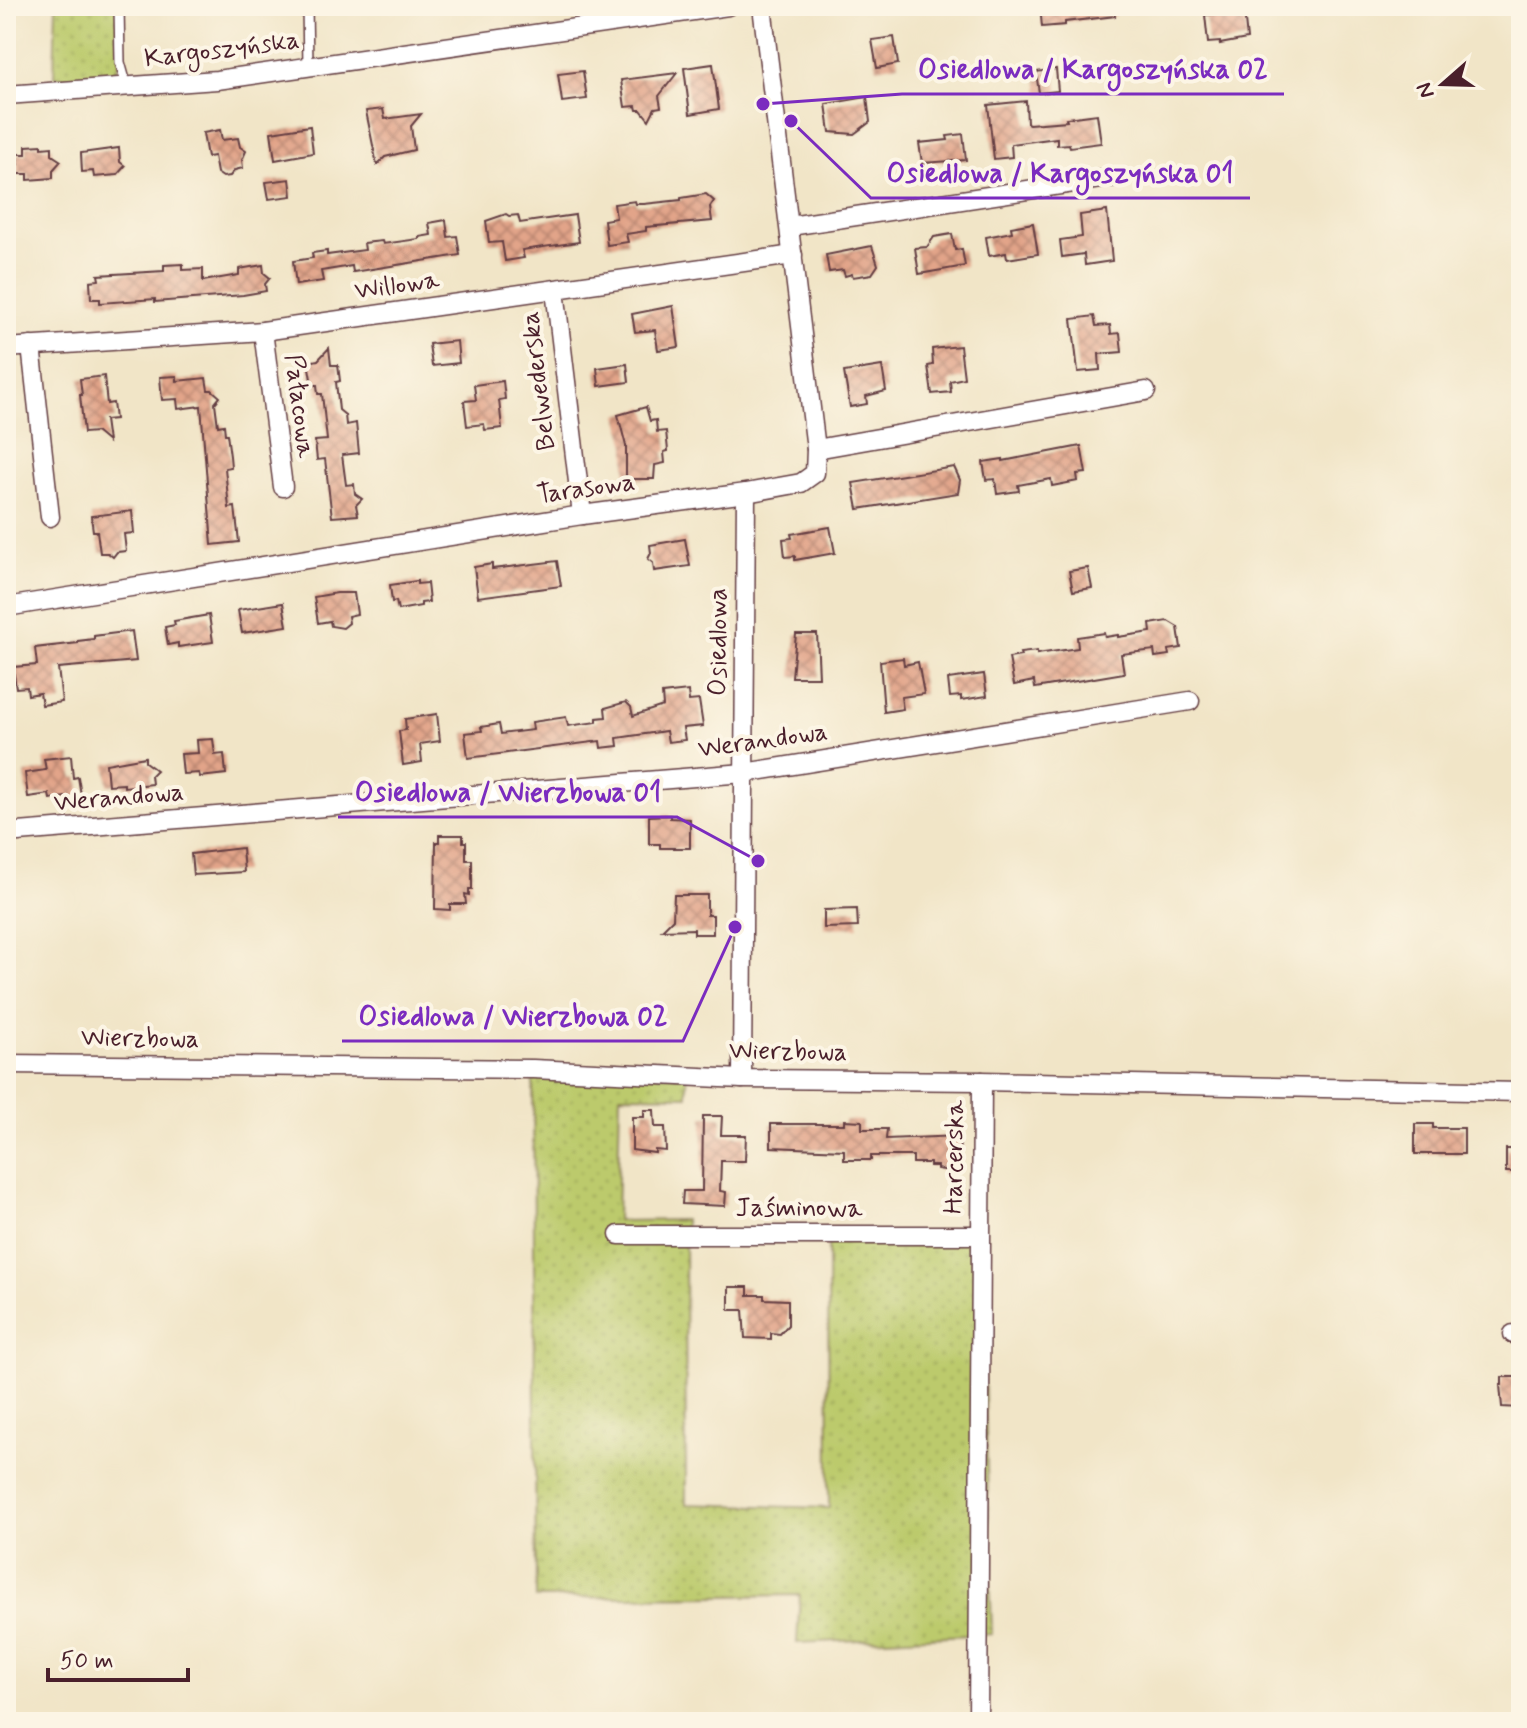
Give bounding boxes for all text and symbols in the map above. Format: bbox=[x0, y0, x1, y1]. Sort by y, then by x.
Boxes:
street label: Kargoszyńska bbox=[143, 24, 302, 78]
callout: Osiedlowa / Kargoszyńska 02 bbox=[902, 42, 1284, 94]
north arrow bbox=[1403, 44, 1483, 124]
text: Osiedlowa / Kargoszyńska 02 bbox=[918, 52, 1268, 92]
text: N bbox=[1410, 78, 1442, 102]
callout: Osiedlowa / Kargoszyńska 01 bbox=[871, 146, 1250, 198]
text: Osiedlowa / Kargoszyńska 01 bbox=[886, 156, 1234, 196]
street label: Willowa bbox=[352, 263, 442, 309]
street label: Belwederska bbox=[514, 310, 564, 452]
street label: Pałacowa bbox=[276, 352, 322, 460]
street label: Tarasowa bbox=[535, 465, 637, 513]
street label: Osiedlowa bbox=[702, 588, 736, 696]
street label: Werandowa bbox=[696, 715, 830, 767]
callout: Osiedlowa / Wierzbowa 01 bbox=[338, 765, 677, 817]
street label: Werandowa bbox=[53, 775, 185, 821]
text: Osiedlowa / Wierzbowa 01 bbox=[355, 775, 661, 812]
callout: Osiedlowa / Wierzbowa 02 bbox=[342, 989, 683, 1041]
text: Osiedlowa / Wierzbowa 02 bbox=[358, 999, 668, 1036]
street label: Wierzbowa bbox=[81, 1021, 199, 1057]
street label: Wierzbowa bbox=[729, 1034, 847, 1070]
street label: Harcerska bbox=[937, 1099, 973, 1214]
street label: Jaśminowa bbox=[735, 1192, 863, 1226]
scale bar bbox=[48, 1632, 188, 1682]
text: 50 m bbox=[60, 1646, 114, 1677]

